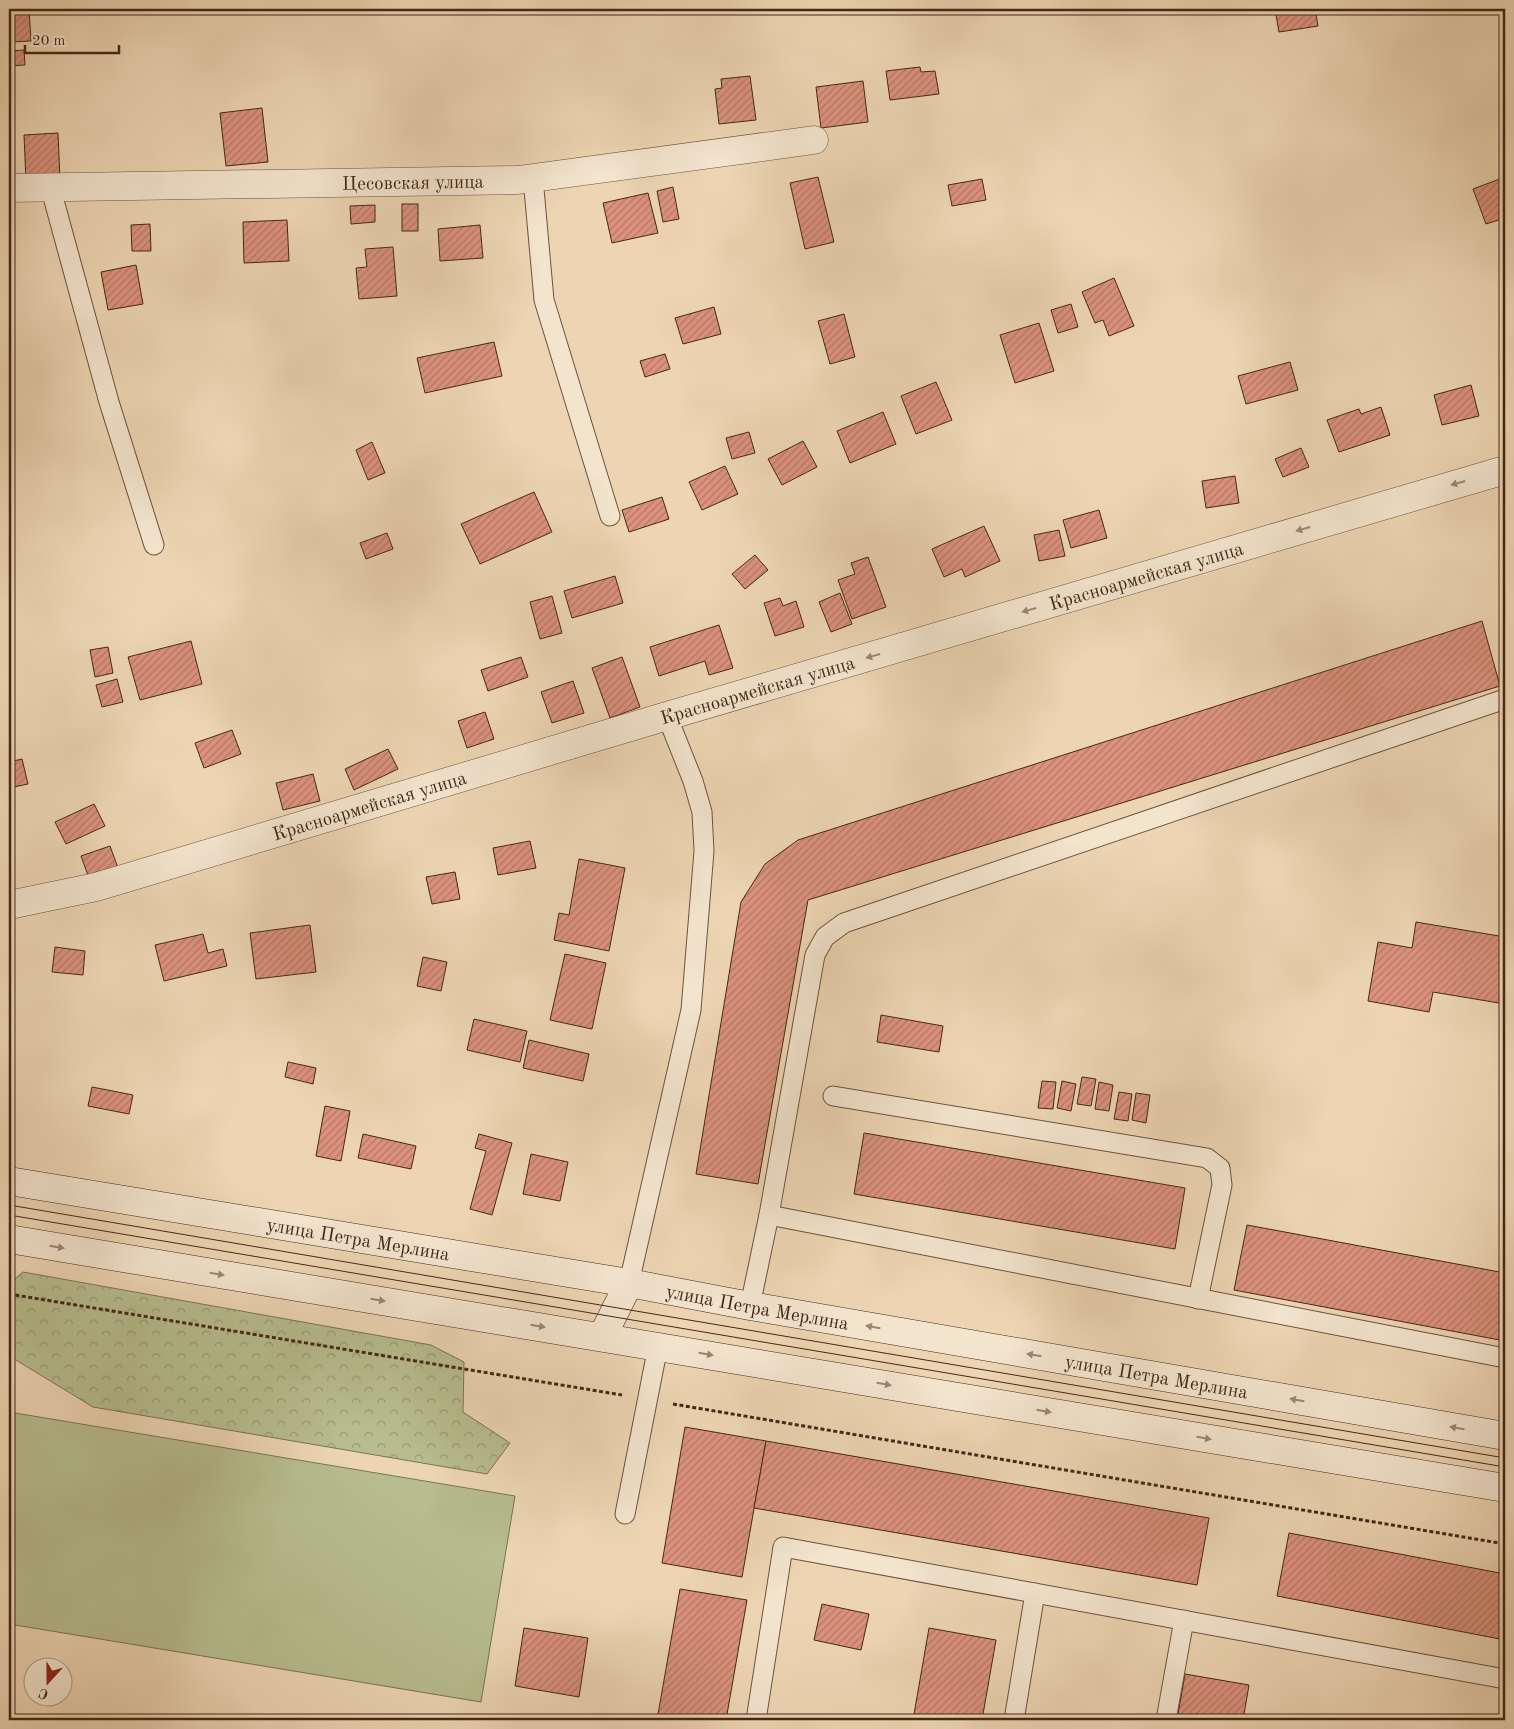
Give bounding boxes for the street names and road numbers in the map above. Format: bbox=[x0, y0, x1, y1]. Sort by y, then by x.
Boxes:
street label: Цесовская улица bbox=[342, 174, 485, 195]
street label: Красноармейская улица bbox=[1047, 540, 1247, 615]
street label: Красноармейская улица bbox=[659, 654, 858, 729]
street label: Красноармейская улица bbox=[271, 769, 470, 846]
street label: улица Петра Мерлина bbox=[265, 1217, 452, 1265]
street label: улица Петра Мерлина bbox=[664, 1283, 851, 1335]
street label: улица Петра Мерлина bbox=[1063, 1353, 1250, 1404]

